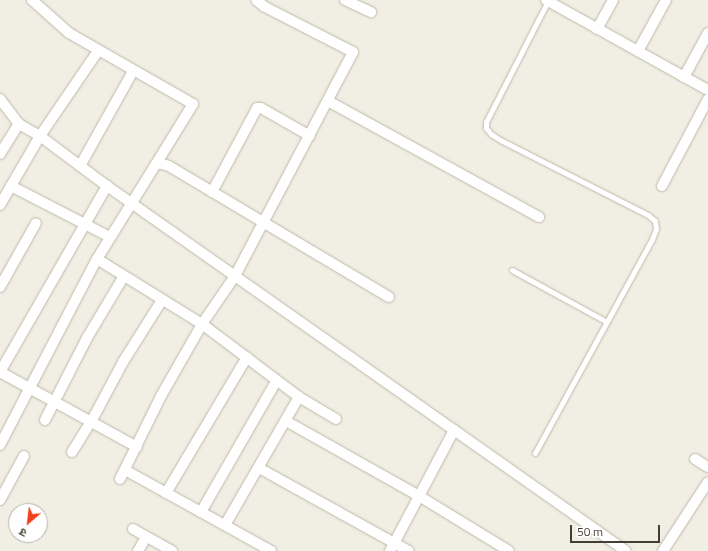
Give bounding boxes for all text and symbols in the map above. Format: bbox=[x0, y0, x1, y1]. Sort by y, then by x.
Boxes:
north arrow bbox=[8, 503, 48, 543]
scale bar bbox=[572, 517, 662, 543]
text: 50 m bbox=[577, 522, 603, 541]
text: उ bbox=[16, 524, 29, 541]

